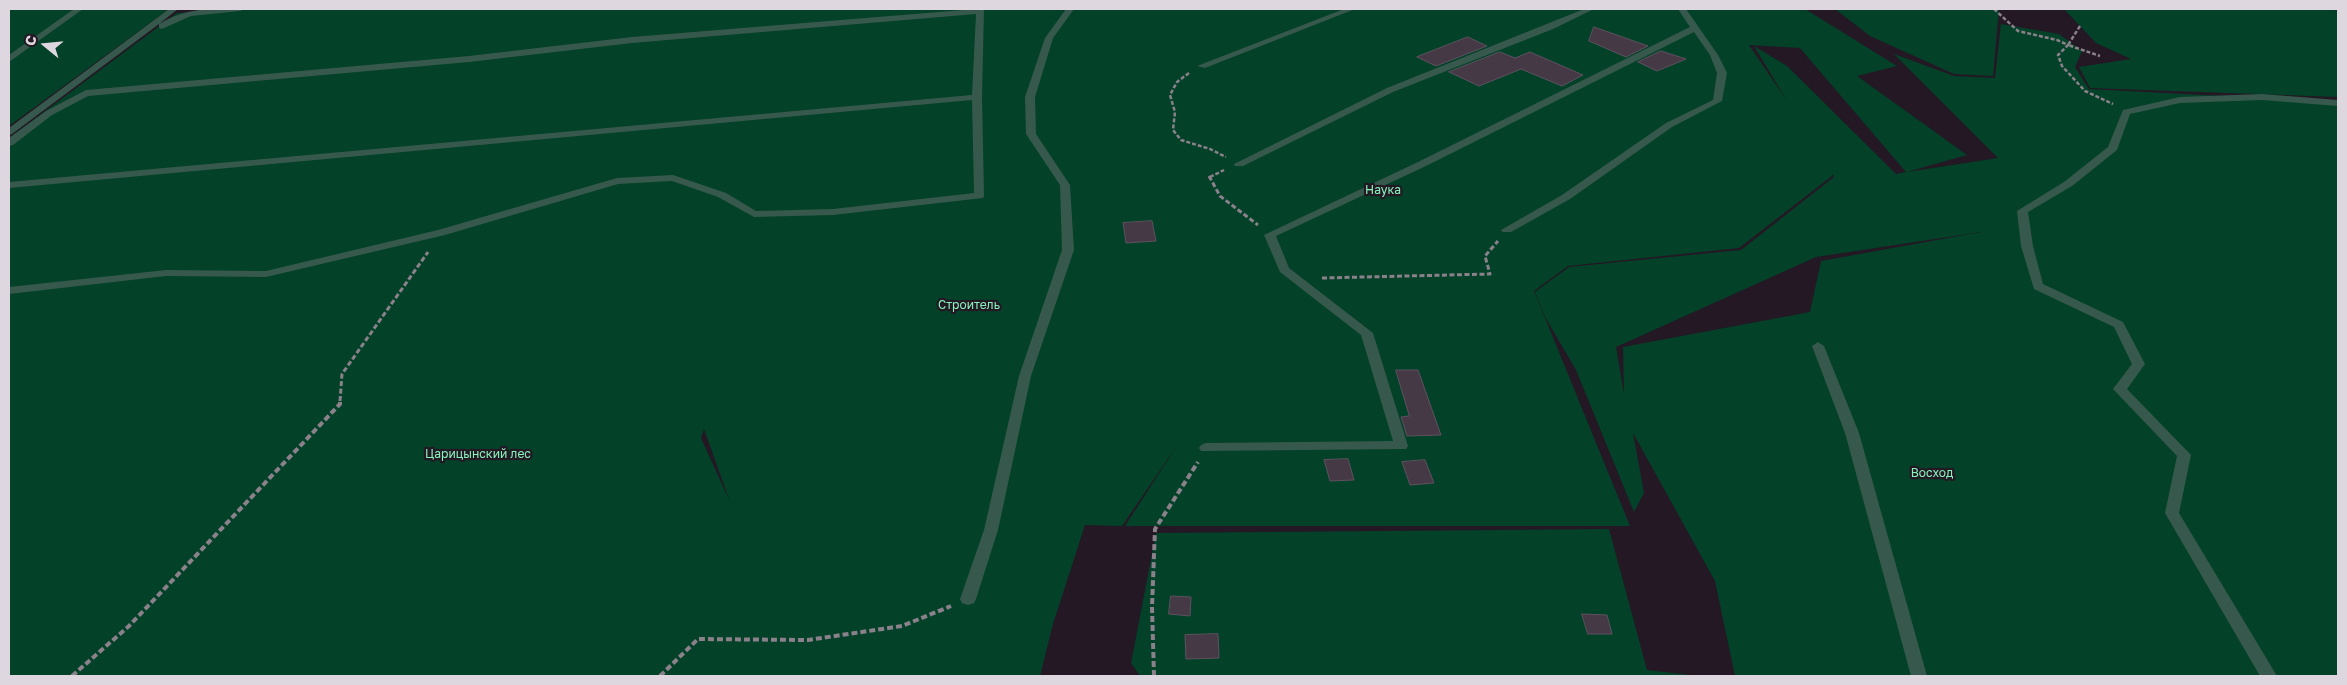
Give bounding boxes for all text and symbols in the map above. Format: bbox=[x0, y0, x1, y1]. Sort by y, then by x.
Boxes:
north arrow bbox=[20, 20, 70, 70]
text: С bbox=[21, 33, 40, 48]
park label: Наука bbox=[1365, 183, 1401, 197]
park label: Строитель bbox=[938, 298, 1000, 312]
park label: Царицынский лес bbox=[425, 447, 531, 461]
park label: Восход bbox=[1911, 466, 1953, 480]

